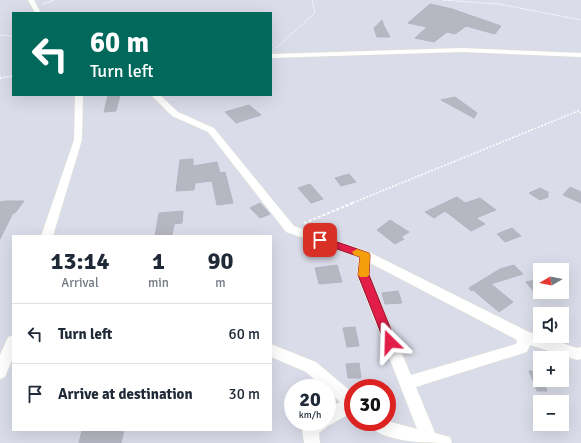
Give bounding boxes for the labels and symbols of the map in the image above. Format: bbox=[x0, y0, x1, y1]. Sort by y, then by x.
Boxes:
pin bbox=[303, 223, 337, 257]
north arrow bbox=[533, 263, 569, 299]
position arrow bbox=[369, 321, 411, 363]
speed limit sign: 30 bbox=[344, 379, 396, 431]

